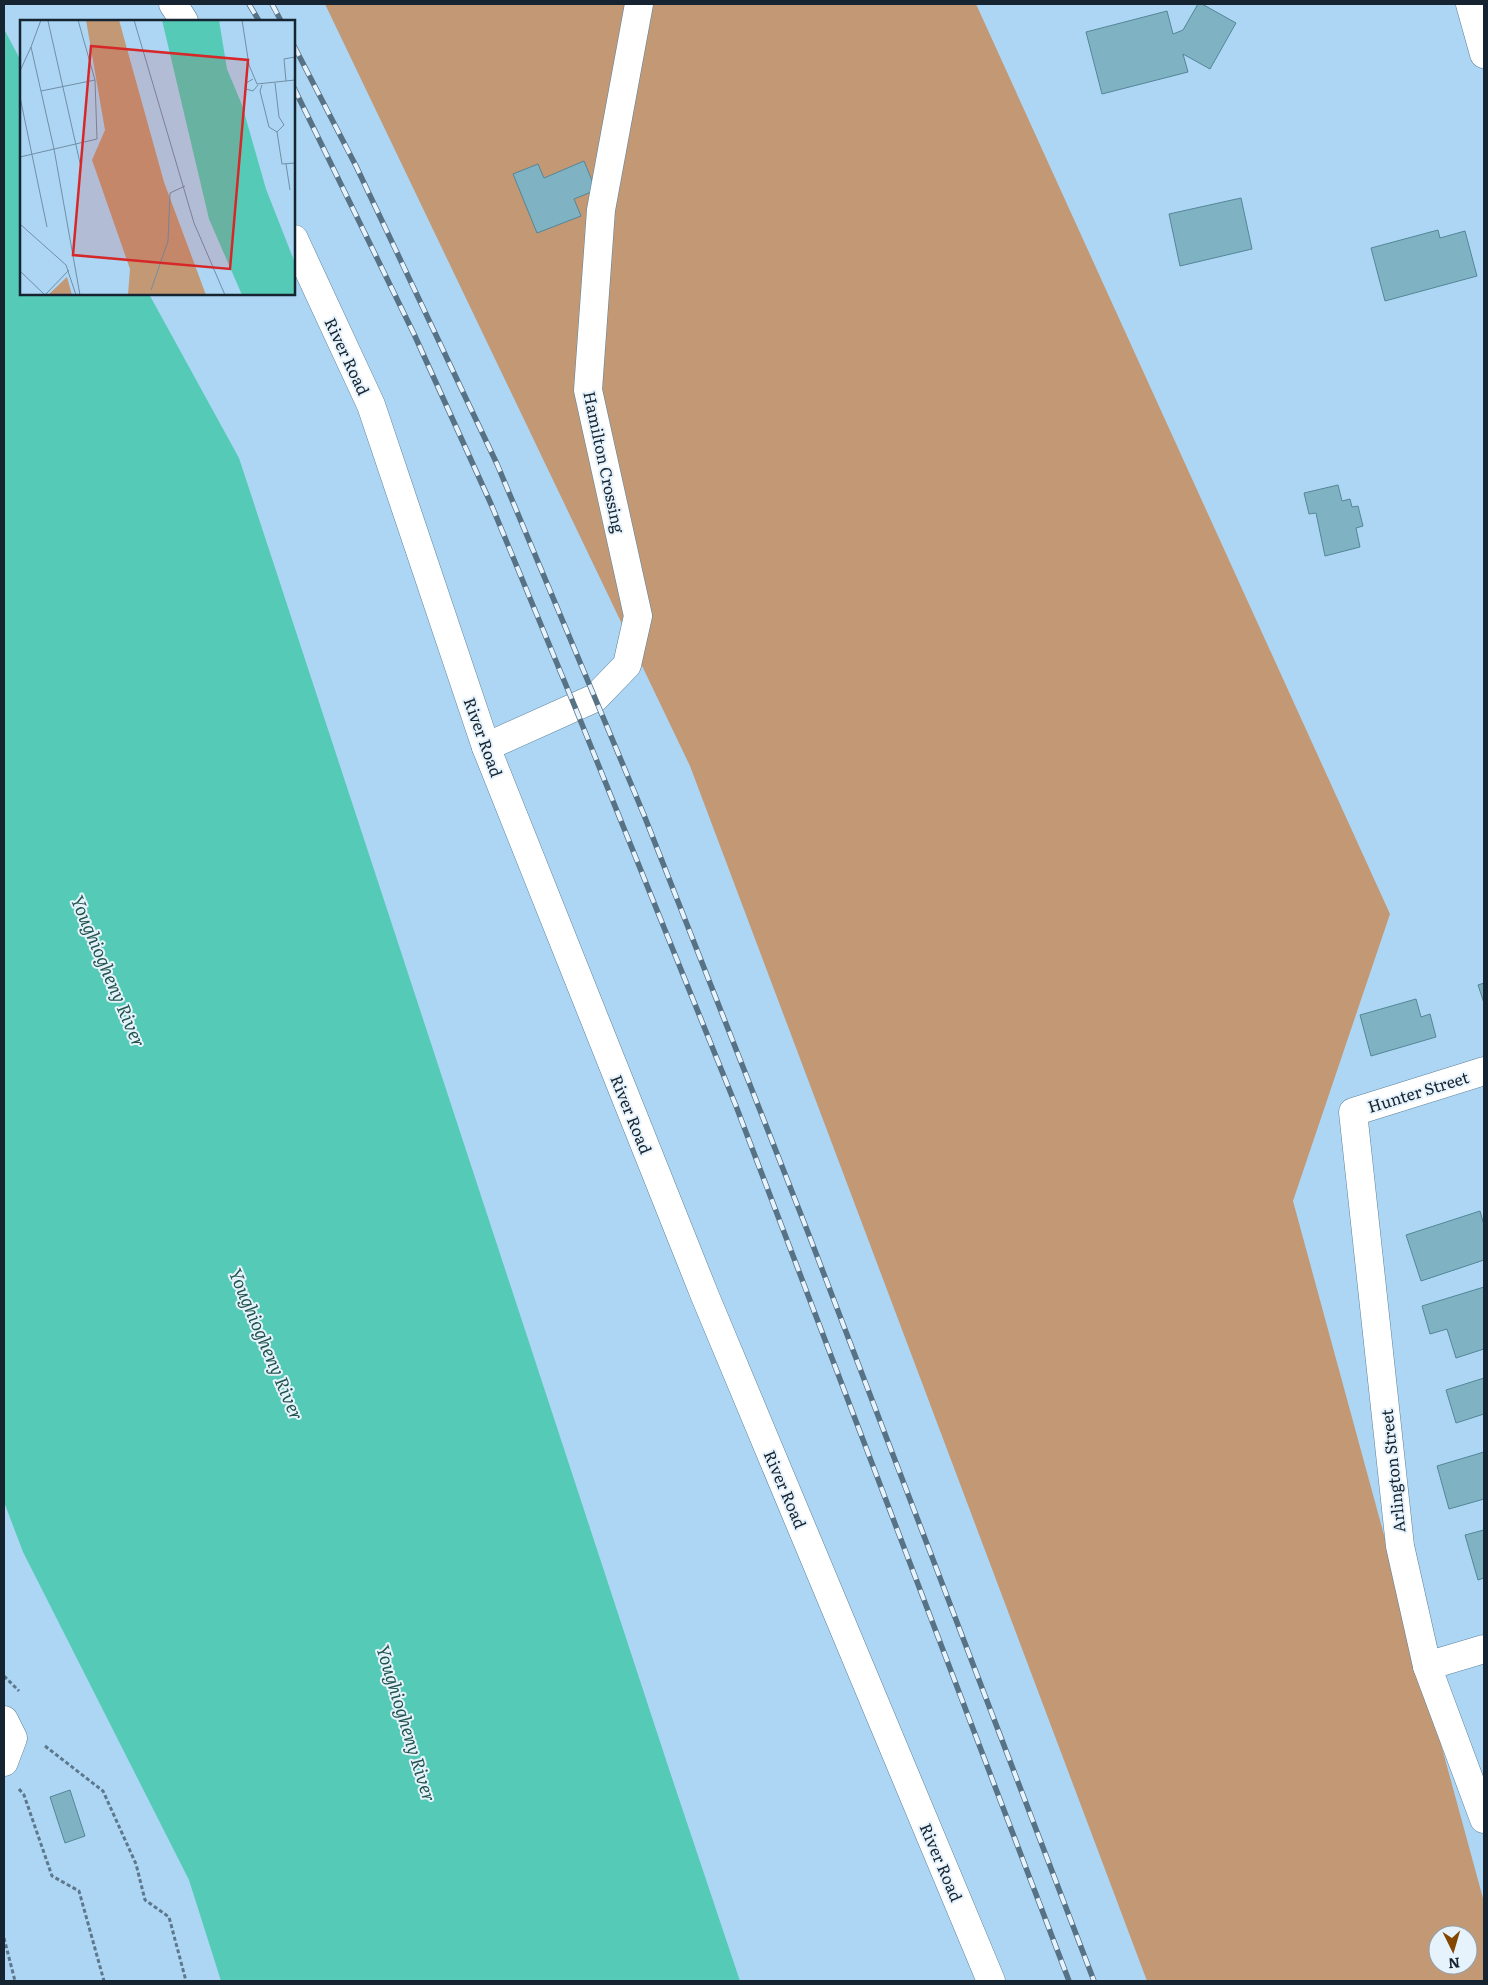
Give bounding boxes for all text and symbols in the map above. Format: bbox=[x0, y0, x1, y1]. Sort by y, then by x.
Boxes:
inset map bbox=[20, 20, 295, 295]
street label: River Road bbox=[320, 313, 377, 399]
street label: Hamilton Crossing bbox=[578, 389, 632, 535]
street label: River Road bbox=[458, 694, 510, 780]
water label: Youghiogheny River bbox=[65, 891, 153, 1051]
street label: Hunter Street bbox=[1365, 1064, 1472, 1118]
street label: River Road bbox=[605, 1071, 659, 1157]
water label: Youghiogheny River bbox=[223, 1264, 311, 1424]
street label: Arlington Street bbox=[1374, 1408, 1410, 1534]
street label: River Road bbox=[759, 1446, 813, 1532]
water label: Youghiogheny River bbox=[370, 1641, 444, 1805]
street label: River Road bbox=[915, 1819, 969, 1905]
north arrow bbox=[1428, 1925, 1478, 1975]
text: N bbox=[1447, 1953, 1461, 1974]

